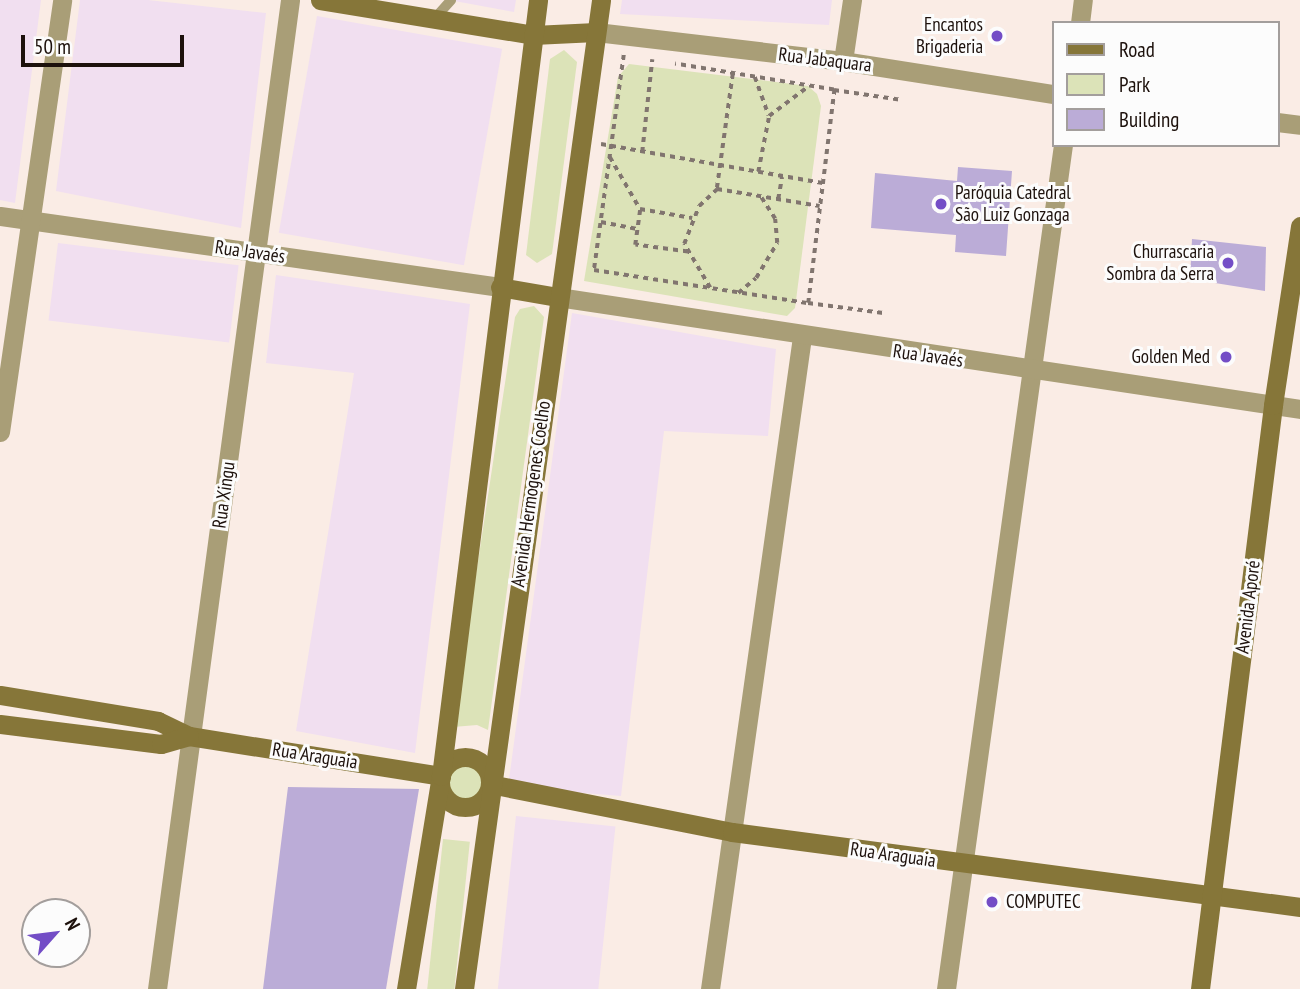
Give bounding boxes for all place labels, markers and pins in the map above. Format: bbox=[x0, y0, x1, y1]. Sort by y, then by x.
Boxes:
place label: Encantos Brigaderia bbox=[916, 14, 983, 58]
marker: Encantos Brigaderia bbox=[989, 28, 1005, 44]
place label: Paróquia Catedral São Luiz Gonzaga bbox=[955, 182, 1071, 226]
marker: Paróquia Catedral São Luiz Gonzaga bbox=[933, 196, 949, 212]
place label: Churrascaria Sombra da Serra bbox=[1106, 241, 1214, 285]
marker: Churrascaria Sombra da Serra bbox=[1220, 255, 1236, 271]
place label: Golden Med bbox=[1131, 346, 1210, 368]
marker: Golden Med bbox=[1216, 347, 1236, 367]
place label: COMPUTEC bbox=[1006, 891, 1081, 913]
marker: COMPUTEC bbox=[984, 894, 1000, 910]

